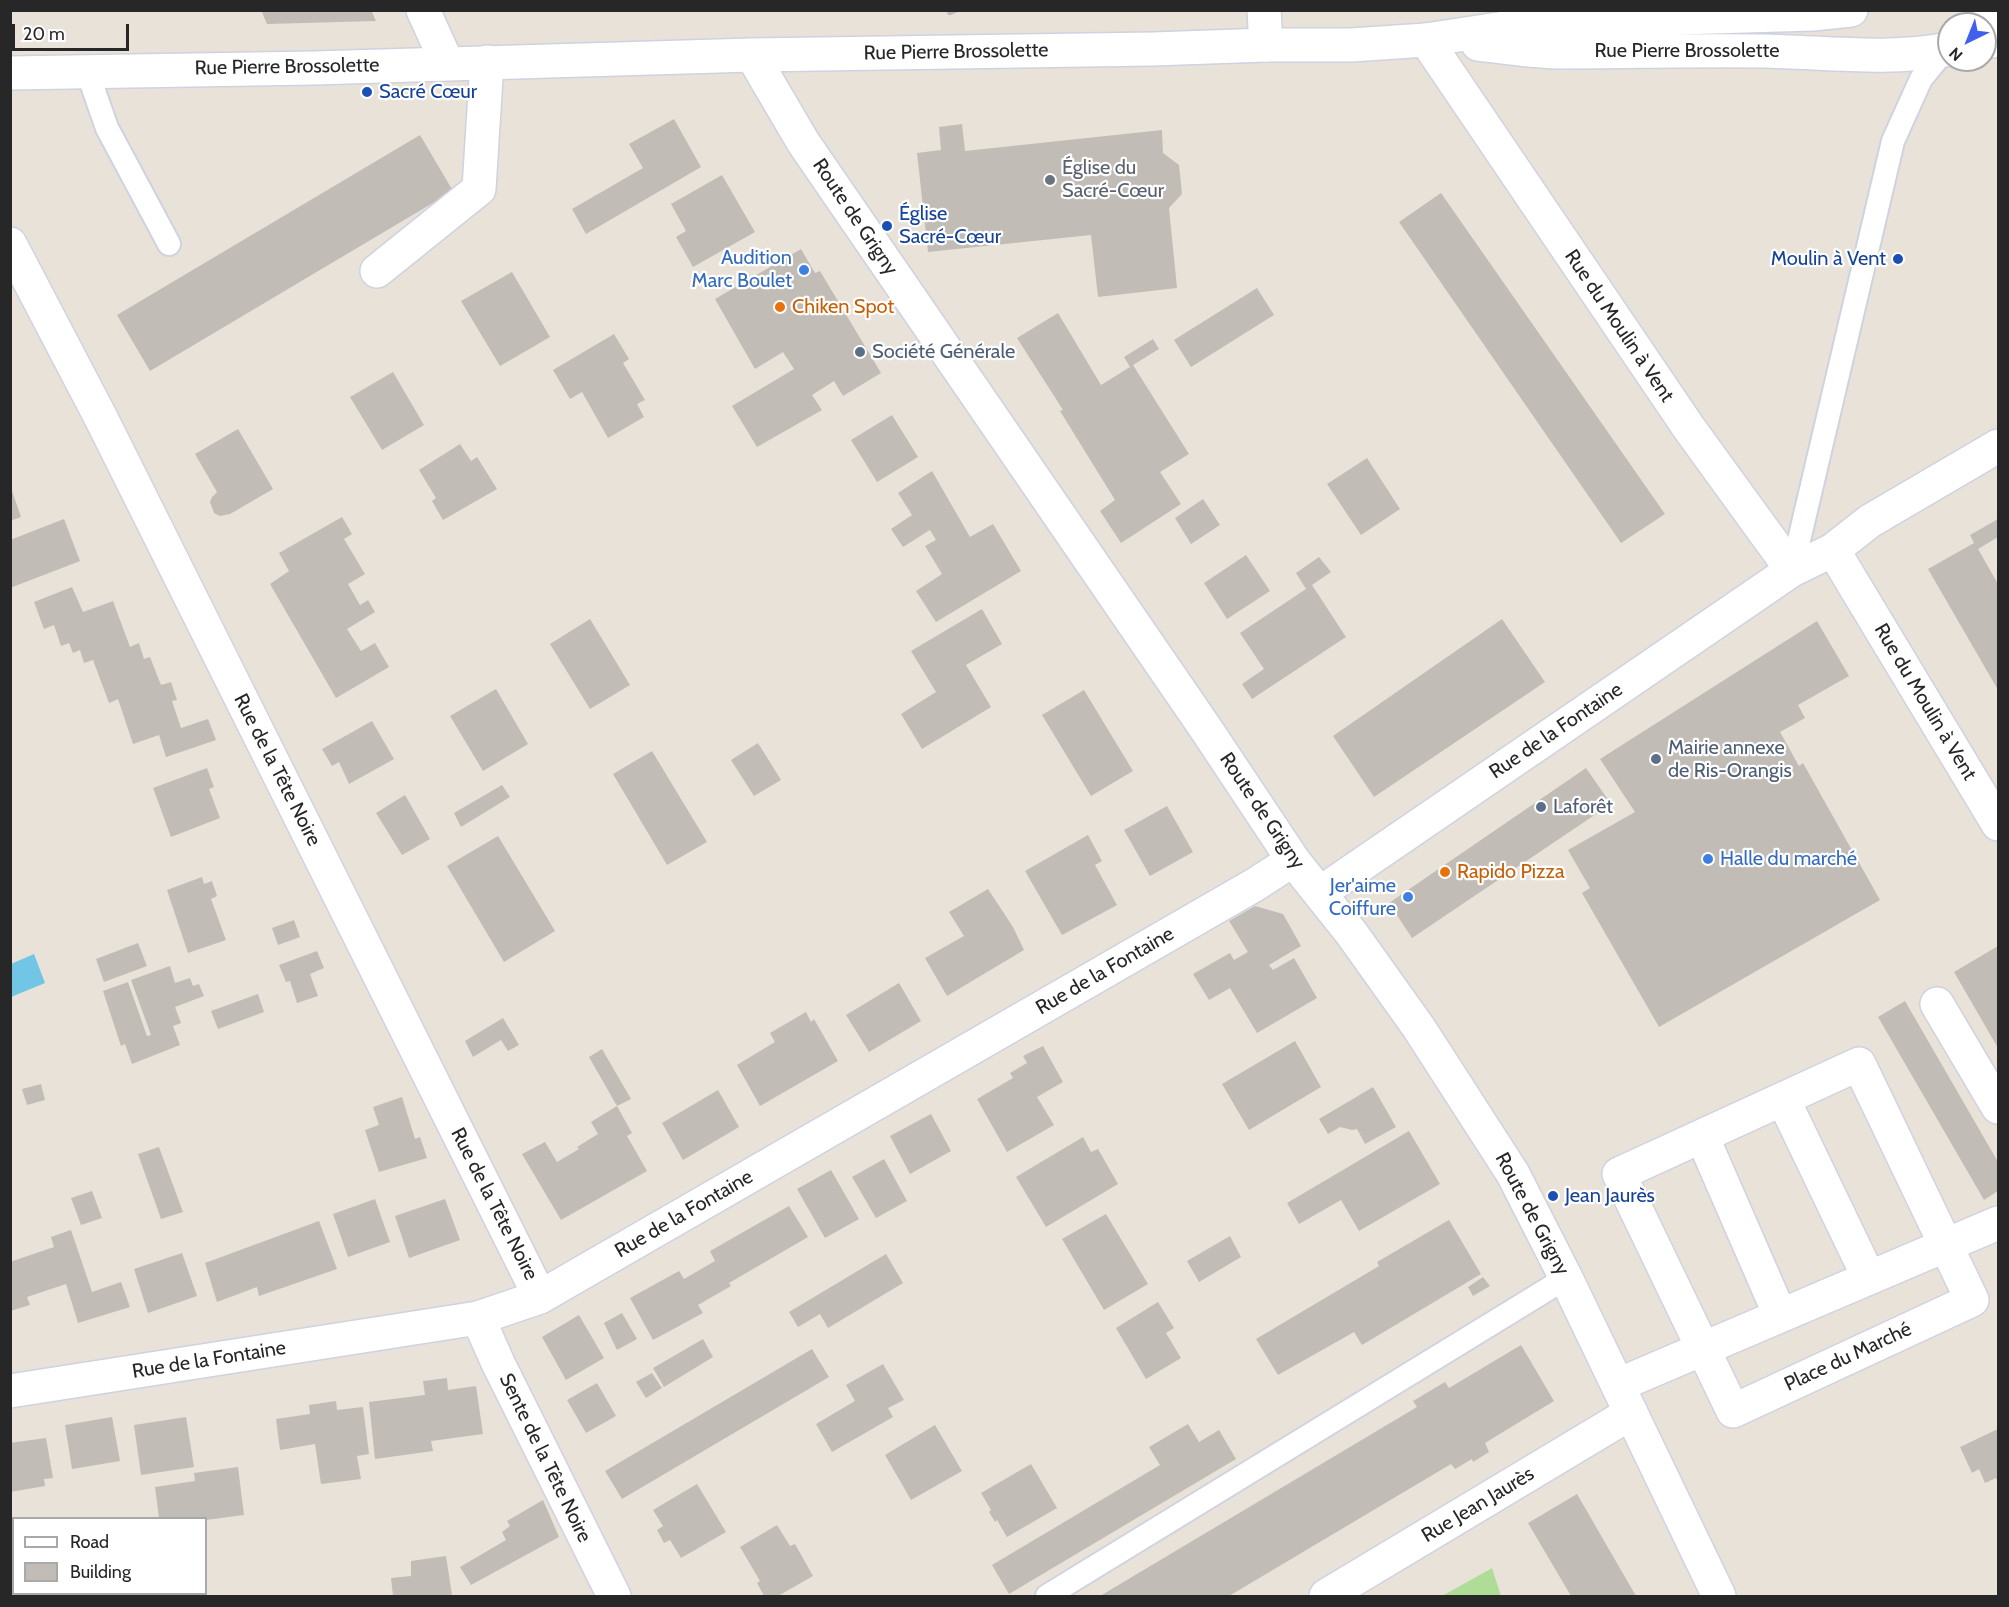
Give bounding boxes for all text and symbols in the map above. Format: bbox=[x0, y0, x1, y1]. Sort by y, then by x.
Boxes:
scale bar bbox=[15, 12, 132, 50]
north arrow bbox=[1937, 12, 1997, 72]
text: 20 m bbox=[23, 23, 65, 45]
street label: Rue Pierre Brossolette bbox=[863, 38, 1049, 66]
street label: Rue Pierre Brossolette bbox=[1595, 39, 1779, 63]
text: N bbox=[1945, 43, 1966, 65]
street label: Rue Pierre Brossolette bbox=[194, 53, 380, 81]
place label: Sacré Cœur bbox=[379, 80, 477, 104]
marker: Sacré Cœur bbox=[360, 85, 374, 99]
street label: Route de Grigny bbox=[807, 154, 903, 280]
place label: Église du Sacré-Cœur bbox=[1062, 156, 1164, 203]
marker: Église du Sacré-Cœur bbox=[1043, 173, 1057, 187]
place label: Église Sacré-Cœur bbox=[899, 202, 1001, 249]
marker: Église Sacré-Cœur bbox=[880, 219, 894, 233]
street label: Rue du Moulin à Vent bbox=[1559, 245, 1679, 407]
place label: Audition Marc Boulet bbox=[692, 246, 792, 293]
place label: Moulin à Vent bbox=[1771, 247, 1886, 271]
marker: Moulin à Vent bbox=[1891, 252, 1905, 266]
marker: Audition Marc Boulet bbox=[797, 263, 811, 277]
place label: Chiken Spot bbox=[792, 295, 894, 319]
marker: Chiken Spot bbox=[773, 300, 787, 314]
place label: Société Générale bbox=[872, 340, 1015, 364]
marker: Société Générale bbox=[853, 345, 867, 359]
street label: Rue du Moulin à Vent bbox=[1869, 619, 1981, 785]
street label: Rue de la Fontaine bbox=[1485, 678, 1627, 784]
street label: Rue de la Tête Noire bbox=[228, 690, 326, 850]
place label: Mairie annexe de Ris-Orangis bbox=[1668, 736, 1792, 783]
street label: Route de Grigny bbox=[1214, 748, 1310, 874]
marker: Mairie annexe de Ris-Orangis bbox=[1649, 752, 1663, 766]
place label: Laforêt bbox=[1553, 795, 1613, 819]
marker: Laforêt bbox=[1534, 800, 1548, 814]
place label: Halle du marché bbox=[1720, 847, 1857, 871]
marker: Halle du marché bbox=[1701, 852, 1715, 866]
place label: Rapido Pizza bbox=[1457, 860, 1565, 884]
marker: Rapido Pizza bbox=[1438, 865, 1452, 879]
place label: Jer'aime Coiffure bbox=[1329, 874, 1396, 921]
marker: Jer'aime Coiffure bbox=[1401, 890, 1415, 904]
street label: Rue de la Fontaine bbox=[1032, 922, 1178, 1020]
street label: Rue de la Tête Noire bbox=[445, 1124, 543, 1284]
street label: Route de Grigny bbox=[1490, 1149, 1574, 1279]
street label: Rue de la Fontaine bbox=[611, 1165, 757, 1263]
place label: Jean Jaurès bbox=[1565, 1184, 1655, 1208]
marker: Jean Jaurès bbox=[1546, 1189, 1560, 1203]
street label: Place du Marché bbox=[1781, 1317, 1915, 1397]
street label: Rue de la Fontaine bbox=[130, 1336, 288, 1384]
street label: Sente de la Tête Noire bbox=[494, 1370, 596, 1546]
street label: Rue Jean Jaurès bbox=[1417, 1462, 1539, 1548]
legend bbox=[12, 1517, 207, 1595]
text: Road bbox=[70, 1531, 109, 1553]
text: Building bbox=[70, 1561, 131, 1583]

